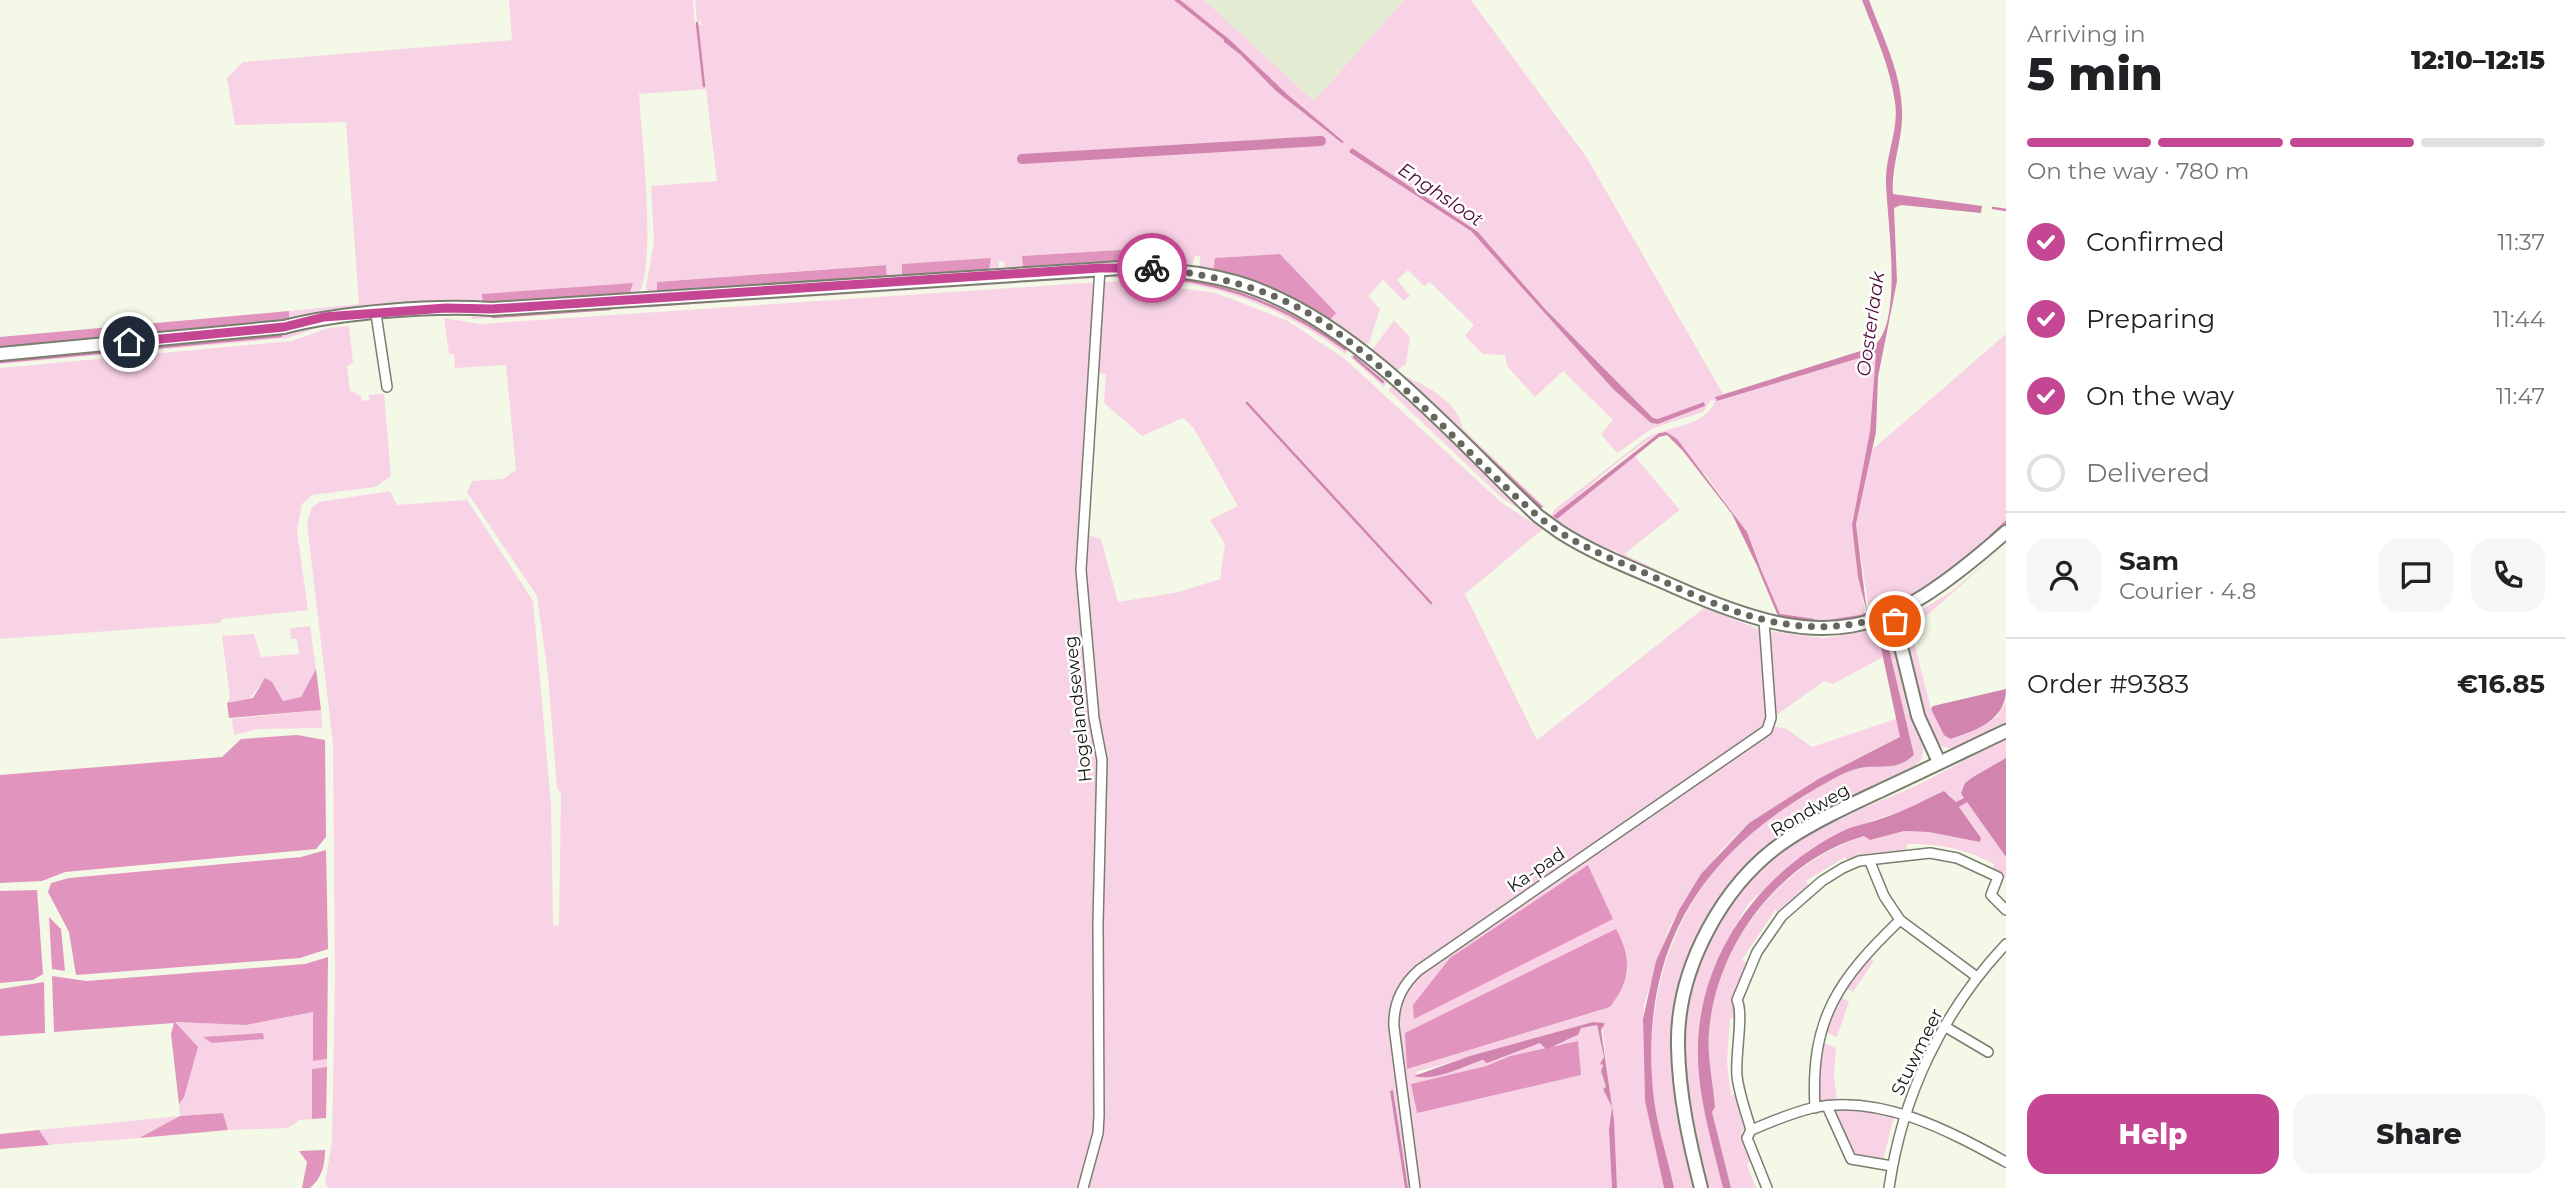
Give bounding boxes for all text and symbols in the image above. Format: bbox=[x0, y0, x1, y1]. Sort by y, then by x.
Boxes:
text: Arriving in bbox=[2027, 20, 2146, 48]
text: 12:10–12:15 bbox=[2411, 44, 2545, 76]
text: 5 min bbox=[2027, 45, 2163, 102]
text: On the way · 780 m bbox=[2027, 157, 2249, 185]
water label: Enghsloot bbox=[1394, 158, 1488, 231]
icon: check bbox=[2027, 223, 2065, 261]
text: Confirmed bbox=[2086, 226, 2225, 258]
text: 11:37 bbox=[2497, 228, 2545, 256]
courier bbox=[1117, 233, 1187, 303]
icon: bike bbox=[1133, 249, 1171, 287]
water label: Oosterlaak bbox=[1852, 269, 1889, 378]
icon: check bbox=[2027, 300, 2065, 338]
text: Preparing bbox=[2086, 303, 2215, 335]
text: 11:44 bbox=[2493, 305, 2545, 333]
pin bbox=[99, 312, 159, 372]
icon: home bbox=[110, 323, 148, 361]
icon: check bbox=[2027, 377, 2065, 415]
text: On the way bbox=[2086, 380, 2234, 412]
text: 11:47 bbox=[2496, 382, 2545, 410]
text: Delivered bbox=[2086, 457, 2210, 489]
button: person bbox=[2027, 538, 2101, 612]
button: chat bbox=[2379, 538, 2453, 612]
button: phone bbox=[2471, 538, 2545, 612]
text: Sam bbox=[2119, 545, 2179, 577]
text: Courier · 4.8 bbox=[2119, 577, 2256, 605]
pin bbox=[1865, 591, 1925, 651]
icon: bag bbox=[1876, 602, 1914, 640]
street label: Hogelandseweg bbox=[1059, 635, 1097, 783]
text: Order #9383 bbox=[2027, 668, 2189, 700]
text: €16.85 bbox=[2457, 668, 2545, 700]
street label: Rondweg bbox=[1767, 779, 1853, 841]
street label: Ka-pad bbox=[1503, 843, 1569, 897]
street label: Stuwmeer bbox=[1886, 1005, 1948, 1099]
button: Help bbox=[2027, 1094, 2279, 1174]
button: Share bbox=[2293, 1094, 2545, 1174]

